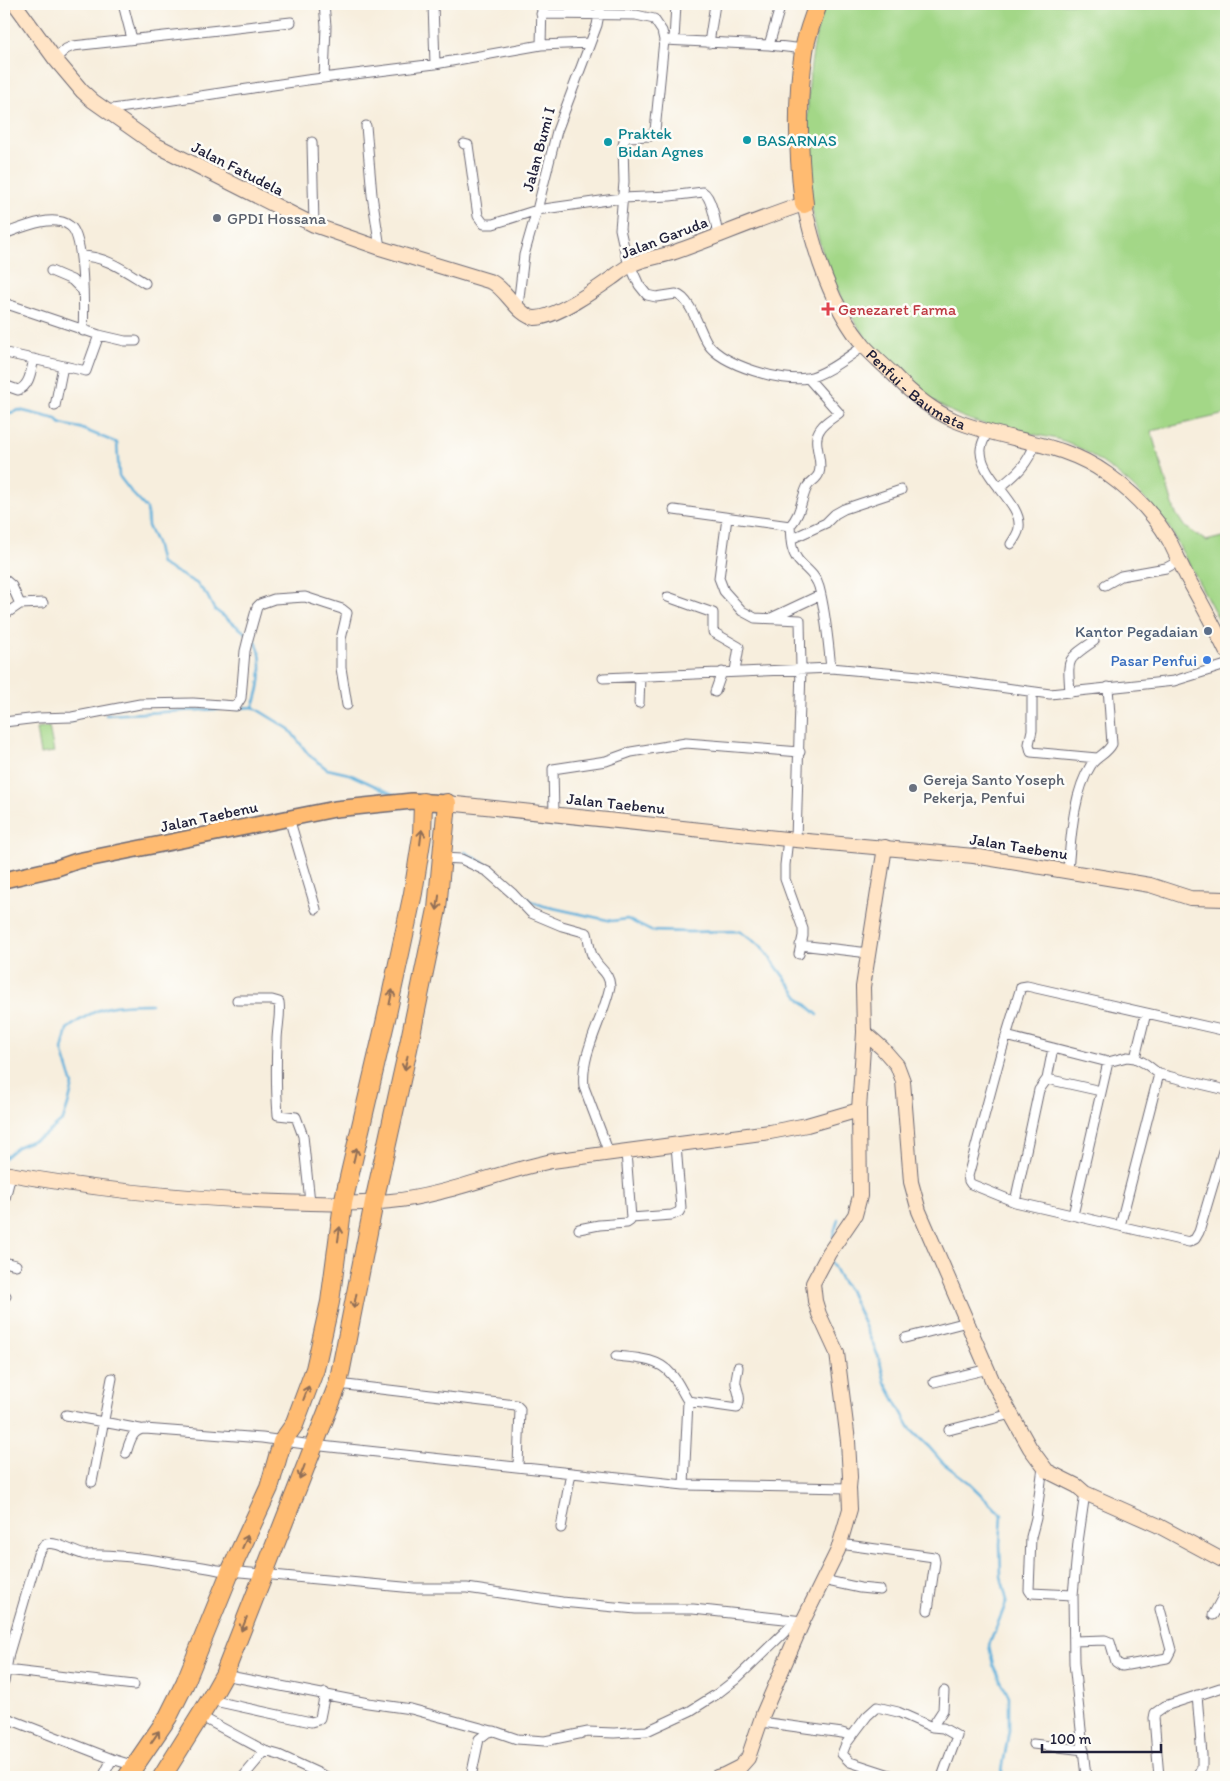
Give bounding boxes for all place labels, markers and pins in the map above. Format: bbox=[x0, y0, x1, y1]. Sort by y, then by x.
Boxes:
place label: Praktek Bidan Agnes bbox=[618, 124, 704, 161]
place label: BASARNAS bbox=[757, 131, 837, 150]
marker: BASARNAS bbox=[741, 134, 753, 146]
marker: Praktek Bidan Agnes bbox=[602, 136, 614, 148]
place label: GPDI Hossana bbox=[227, 209, 327, 228]
marker: GPDI Hossana bbox=[211, 212, 223, 224]
place label: Genezaret Farma bbox=[838, 300, 957, 319]
marker: Genezaret Farma bbox=[822, 303, 834, 315]
place label: Kantor Pegadaian bbox=[1075, 622, 1198, 641]
marker: Kantor Pegadaian bbox=[1202, 625, 1214, 637]
place label: Pasar Penfui bbox=[1110, 651, 1197, 670]
marker: Pasar Penfui bbox=[1201, 654, 1213, 666]
place label: Gereja Santo Yoseph Pekerja, Penfui bbox=[923, 770, 1065, 807]
marker: Gereja Santo Yoseph Pekerja, Penfui bbox=[907, 782, 919, 794]

